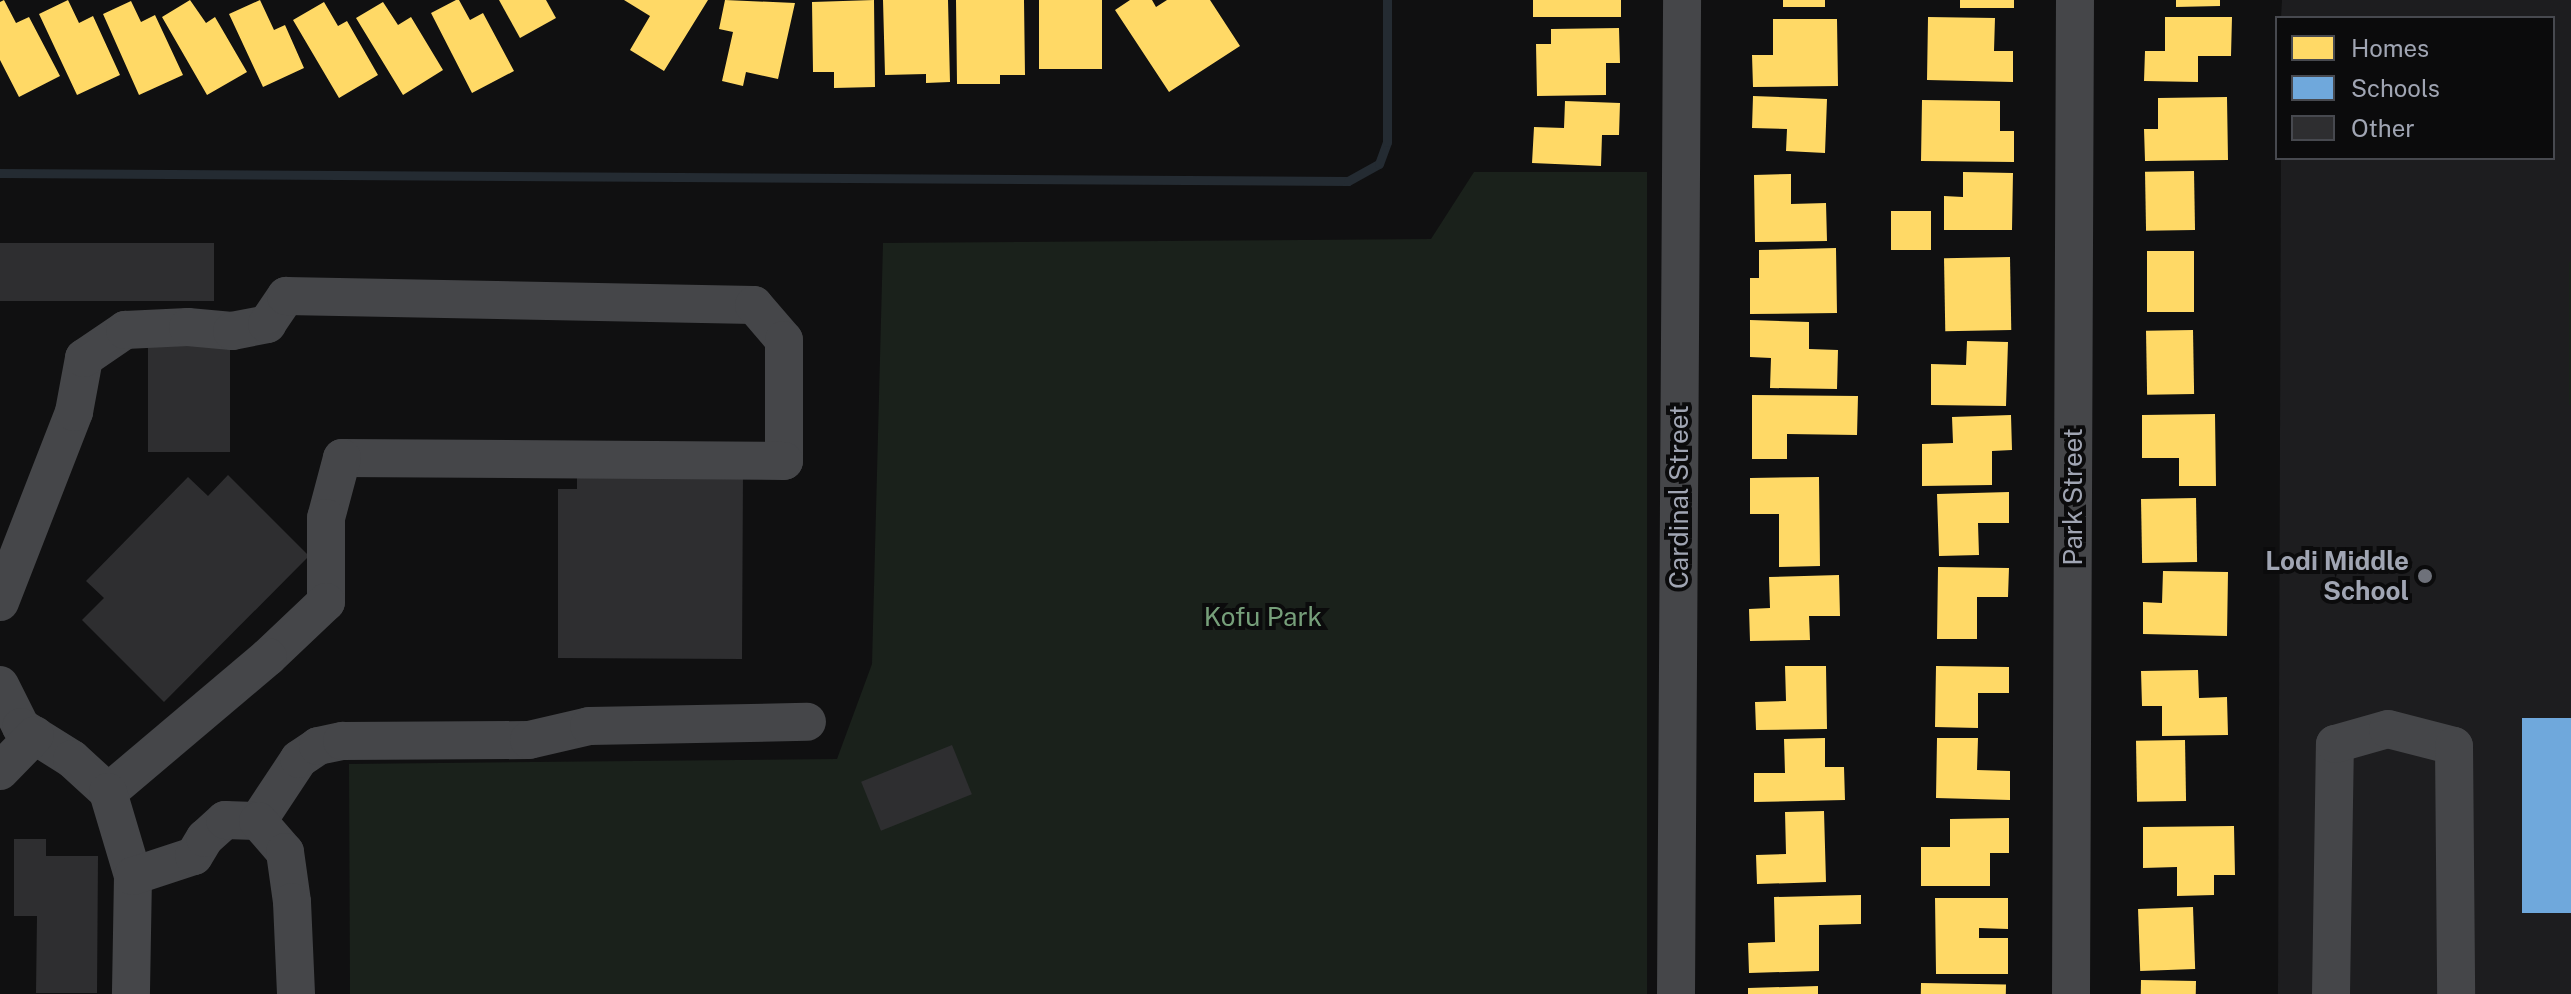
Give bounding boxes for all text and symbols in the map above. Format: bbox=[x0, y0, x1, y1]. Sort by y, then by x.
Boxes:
legend bbox=[2275, 16, 2555, 160]
text: Homes bbox=[2351, 34, 2429, 62]
text: Schools bbox=[2351, 74, 2440, 102]
text: Other bbox=[2351, 114, 2415, 142]
street label: Cardinal Street bbox=[1663, 405, 1695, 589]
street label: Park Street bbox=[2057, 428, 2089, 566]
place label: Lodi Middle School bbox=[2265, 545, 2409, 606]
marker: Lodi Middle School bbox=[2416, 567, 2434, 585]
park label: Kofu Park bbox=[1204, 601, 1322, 633]

